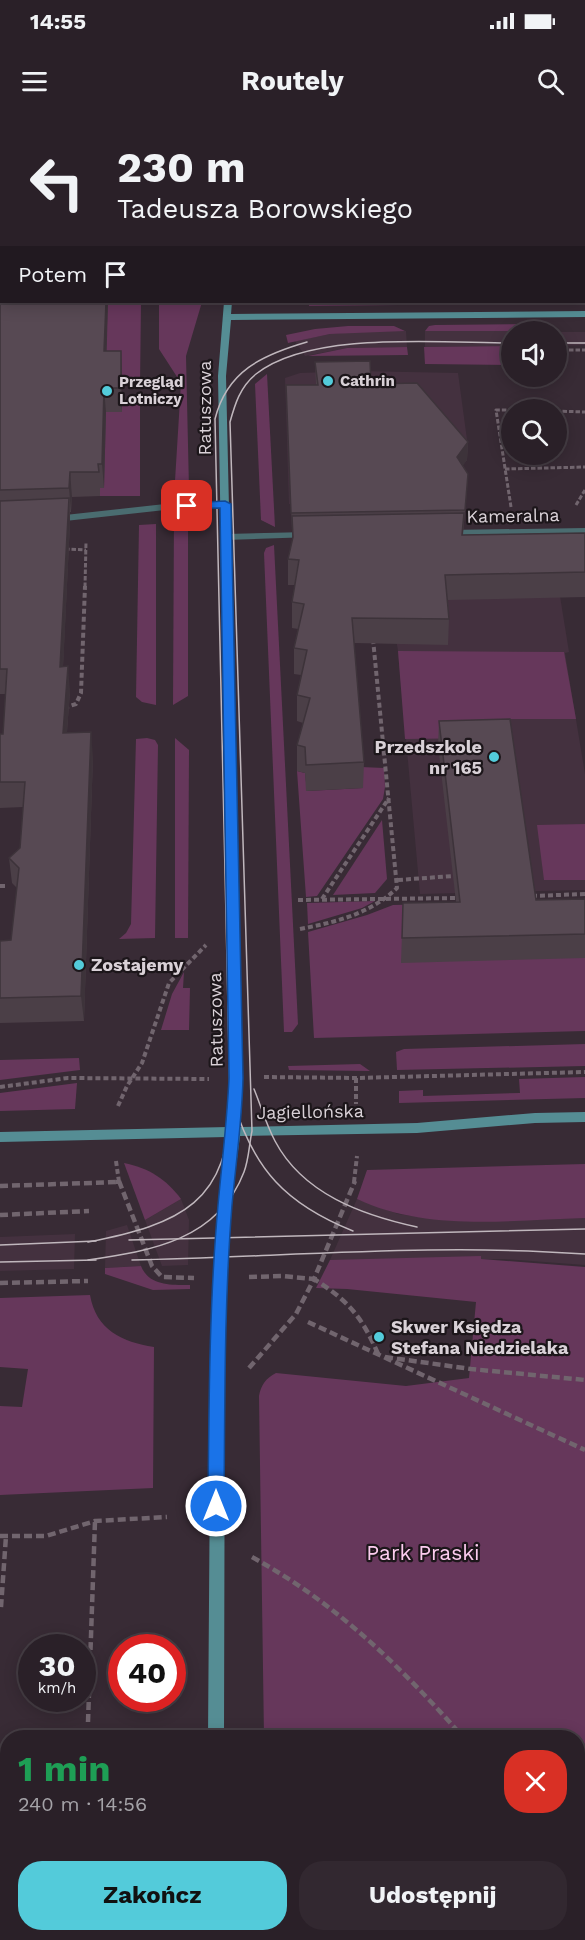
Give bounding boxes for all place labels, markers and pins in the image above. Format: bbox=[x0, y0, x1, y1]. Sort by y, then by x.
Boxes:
place label: Cathrin bbox=[340, 372, 395, 390]
place label: Przegląd Lotniczy bbox=[119, 373, 183, 408]
marker: Cathrin bbox=[321, 374, 335, 388]
marker: Przegląd Lotniczy bbox=[100, 384, 114, 398]
pin bbox=[161, 480, 212, 531]
place label: Przedszkole nr 165 bbox=[375, 736, 482, 778]
marker: Przedszkole nr 165 bbox=[487, 750, 501, 764]
place label: Zostajemy bbox=[91, 954, 184, 975]
marker: Zostajemy bbox=[72, 958, 86, 972]
place label: Skwer Księdza Stefana Niedzielaka bbox=[391, 1316, 569, 1358]
marker: Skwer Księdza Stefana Niedzielaka bbox=[372, 1330, 386, 1344]

